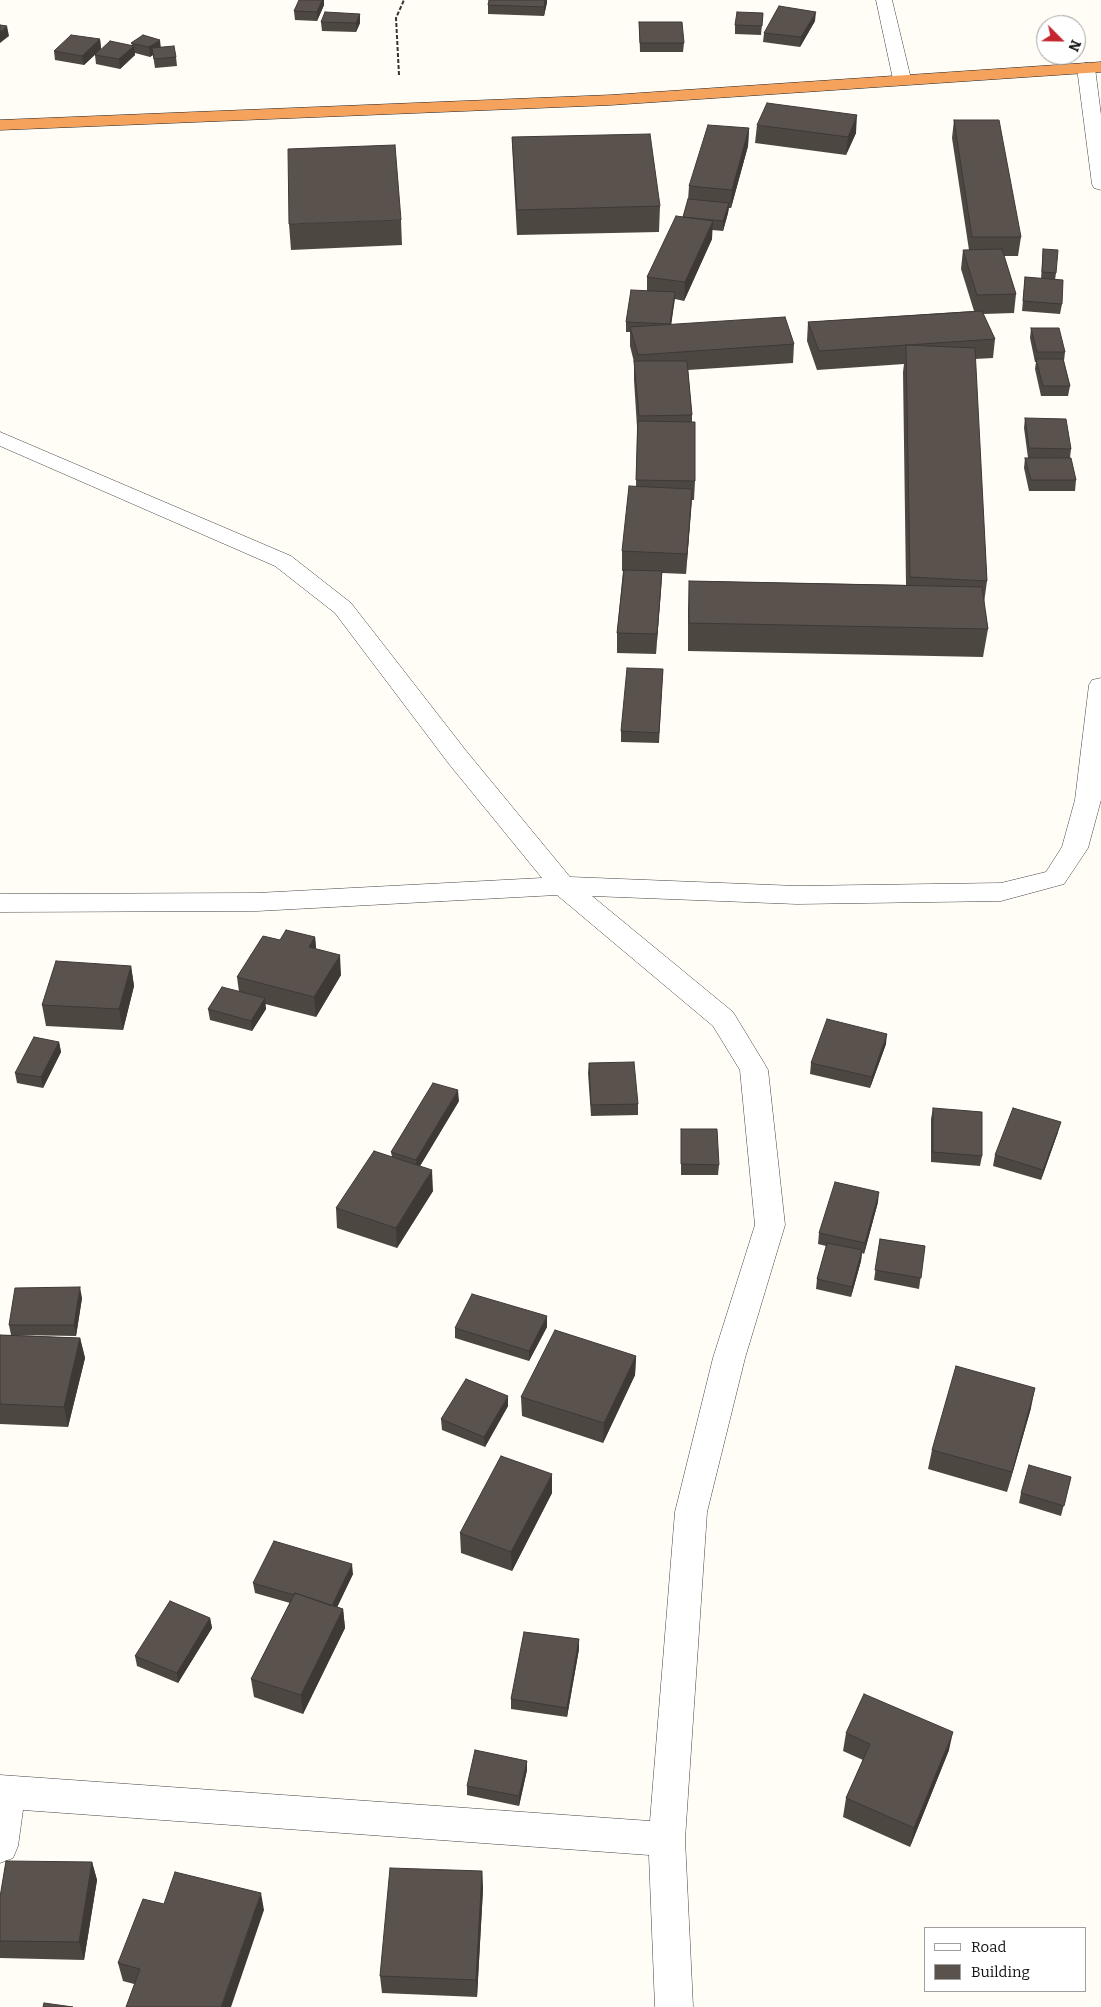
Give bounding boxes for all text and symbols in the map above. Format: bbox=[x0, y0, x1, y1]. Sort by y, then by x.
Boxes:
north arrow bbox=[1036, 15, 1086, 65]
text: N bbox=[1064, 37, 1084, 54]
legend bbox=[924, 1927, 1086, 1992]
text: Road bbox=[971, 1938, 1006, 1956]
text: Building bbox=[971, 1963, 1030, 1981]

